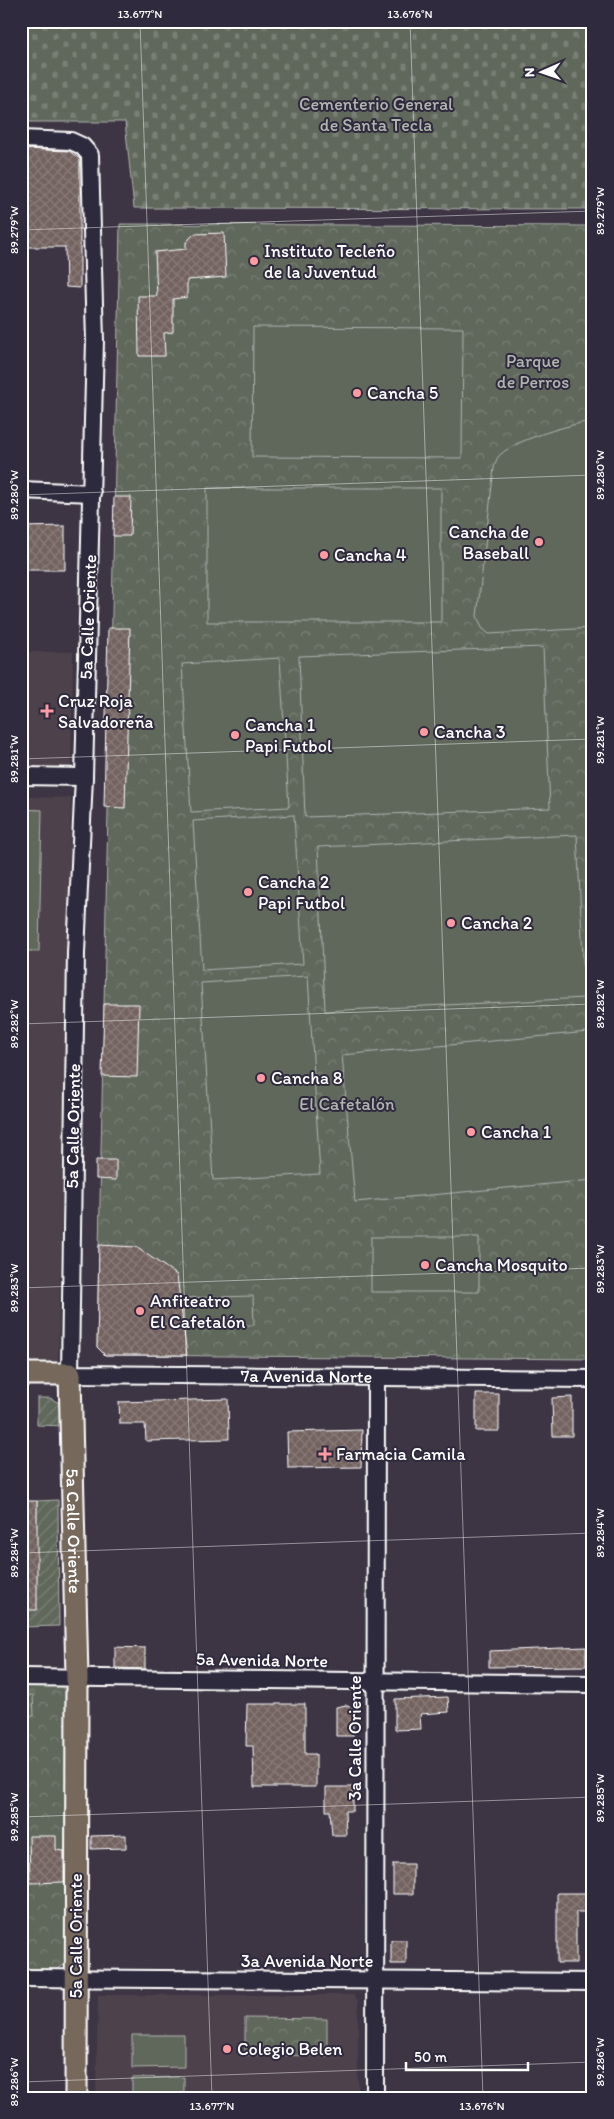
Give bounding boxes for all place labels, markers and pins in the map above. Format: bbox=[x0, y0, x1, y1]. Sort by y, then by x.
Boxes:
place label: Instituto Tecleño de la Juventud bbox=[264, 240, 395, 283]
marker: Instituto Tecleño de la Juventud bbox=[248, 255, 260, 267]
place label: Cancha 5 bbox=[367, 382, 438, 404]
marker: Cancha 5 bbox=[351, 387, 363, 399]
place label: Cancha de Baseball bbox=[449, 521, 529, 564]
marker: Cancha de Baseball bbox=[533, 536, 545, 548]
place label: Cancha 4 bbox=[334, 544, 407, 566]
marker: Cancha 4 bbox=[318, 549, 330, 561]
place label: Cruz Roja Salvadoreña bbox=[58, 690, 154, 733]
marker: Cruz Roja Salvadoreña bbox=[40, 704, 54, 718]
place label: Cancha 1 Papi Futbol bbox=[245, 714, 332, 757]
place label: Cancha 3 bbox=[434, 721, 506, 743]
marker: Cancha 3 bbox=[418, 726, 430, 738]
marker: Cancha 1 Papi Futbol bbox=[229, 729, 241, 741]
place label: Cancha 2 Papi Futbol bbox=[258, 871, 345, 914]
marker: Cancha 2 Papi Futbol bbox=[242, 886, 254, 898]
place label: Cancha 2 bbox=[461, 912, 533, 934]
marker: Cancha 2 bbox=[445, 917, 457, 929]
place label: Cancha 8 bbox=[271, 1067, 343, 1089]
marker: Cancha 8 bbox=[255, 1072, 267, 1084]
place label: Cancha 1 bbox=[481, 1121, 551, 1143]
marker: Cancha 1 bbox=[465, 1126, 477, 1138]
place label: Cancha Mosquito bbox=[435, 1254, 568, 1276]
marker: Cancha Mosquito bbox=[419, 1259, 431, 1271]
place label: Anfiteatro El Cafetalón bbox=[150, 1290, 246, 1333]
marker: Anfiteatro El Cafetalón bbox=[134, 1305, 146, 1317]
place label: Farmacia Camila bbox=[336, 1443, 466, 1465]
marker: Farmacia Camila bbox=[318, 1447, 332, 1461]
place label: Colegio Belen bbox=[237, 2038, 343, 2060]
marker: Colegio Belen bbox=[221, 2043, 233, 2055]

